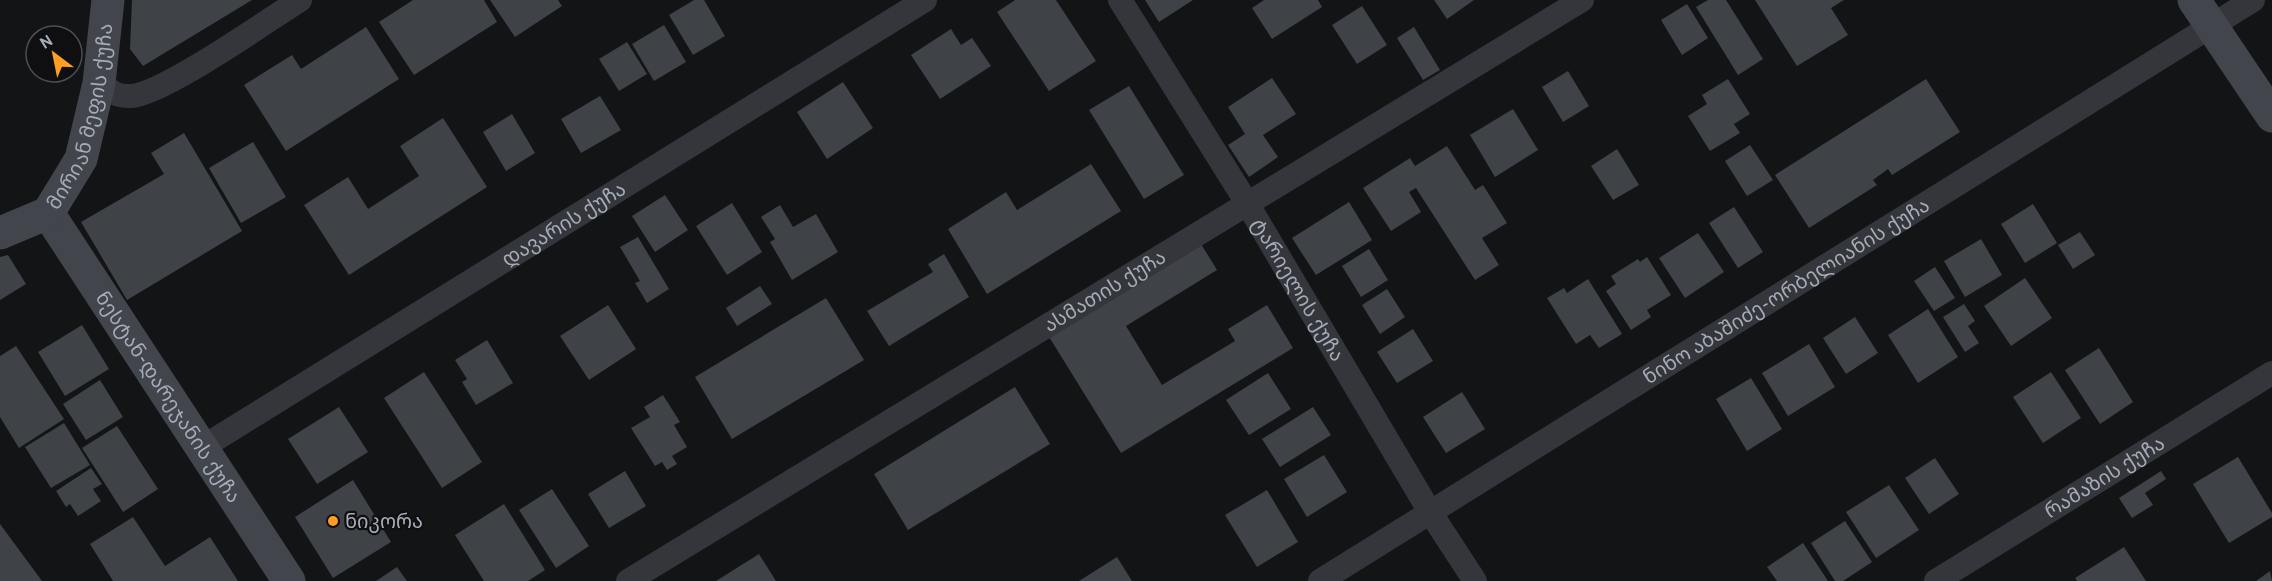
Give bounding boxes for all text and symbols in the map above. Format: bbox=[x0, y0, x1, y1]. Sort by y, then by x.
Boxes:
street label: მირიან მეფის ქუჩა bbox=[42, 22, 120, 215]
north arrow bbox=[24, 24, 84, 84]
text: N bbox=[37, 31, 57, 55]
street label: დავარის ქუჩა bbox=[498, 177, 632, 274]
street label: ნინო აბაშიძე-ორბელიანის ქუჩა bbox=[1639, 193, 1935, 392]
street label: ტარიელის ქუჩა bbox=[1244, 214, 1349, 367]
street label: ასმათის ქუჩა bbox=[1040, 245, 1172, 340]
street label: ნესტან-დარეჯანის ქუჩა bbox=[88, 287, 246, 509]
street label: რამაზის ქუჩა bbox=[2040, 431, 2171, 526]
place label: ნიკორა bbox=[345, 510, 423, 536]
marker: ნიკორა bbox=[326, 514, 340, 528]

